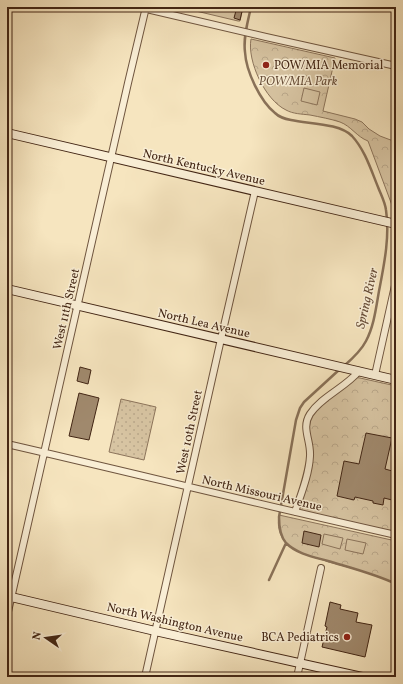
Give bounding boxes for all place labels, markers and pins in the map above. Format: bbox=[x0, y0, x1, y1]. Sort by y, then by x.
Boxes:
place label: POW/MIA Memorial bbox=[274, 58, 384, 74]
marker: POW/MIA Memorial bbox=[261, 60, 271, 70]
place label: BCA Pediatrics bbox=[261, 630, 339, 646]
marker: BCA Pediatrics bbox=[342, 632, 352, 642]

